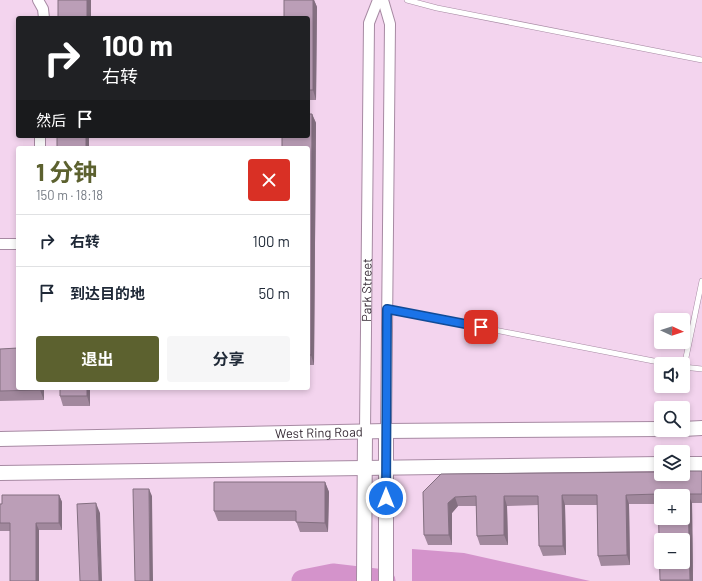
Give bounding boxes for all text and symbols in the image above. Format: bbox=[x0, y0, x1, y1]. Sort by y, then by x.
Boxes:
text: 100 m bbox=[102, 28, 173, 62]
icon: right bbox=[36, 32, 88, 84]
text: 右转 bbox=[102, 65, 138, 87]
icon: arrive bbox=[74, 108, 96, 130]
text: 然后 bbox=[36, 111, 66, 129]
text: 1 分钟 bbox=[36, 157, 97, 186]
button: close bbox=[248, 159, 290, 201]
text: 150 m · 18:18 bbox=[36, 187, 103, 203]
icon: right bbox=[36, 230, 58, 252]
text: 右转 bbox=[70, 232, 100, 250]
text: 100 m bbox=[252, 232, 290, 250]
street label: Park Street bbox=[358, 258, 375, 322]
icon: arrive bbox=[36, 282, 58, 304]
text: 到达目的地 bbox=[70, 284, 145, 302]
text: 50 m bbox=[258, 284, 290, 302]
pin bbox=[464, 310, 498, 344]
north arrow bbox=[654, 313, 690, 349]
map controls bbox=[654, 313, 690, 569]
icon: arrive bbox=[470, 316, 492, 338]
button: 退出 bbox=[36, 336, 159, 382]
button: 分享 bbox=[167, 336, 290, 382]
button: sound bbox=[654, 357, 690, 393]
button: search bbox=[654, 401, 690, 437]
street label: West Ring Road bbox=[275, 423, 363, 441]
button: layers bbox=[654, 445, 690, 481]
position arrow bbox=[365, 477, 407, 519]
button: + bbox=[654, 489, 690, 525]
button: − bbox=[654, 533, 690, 569]

